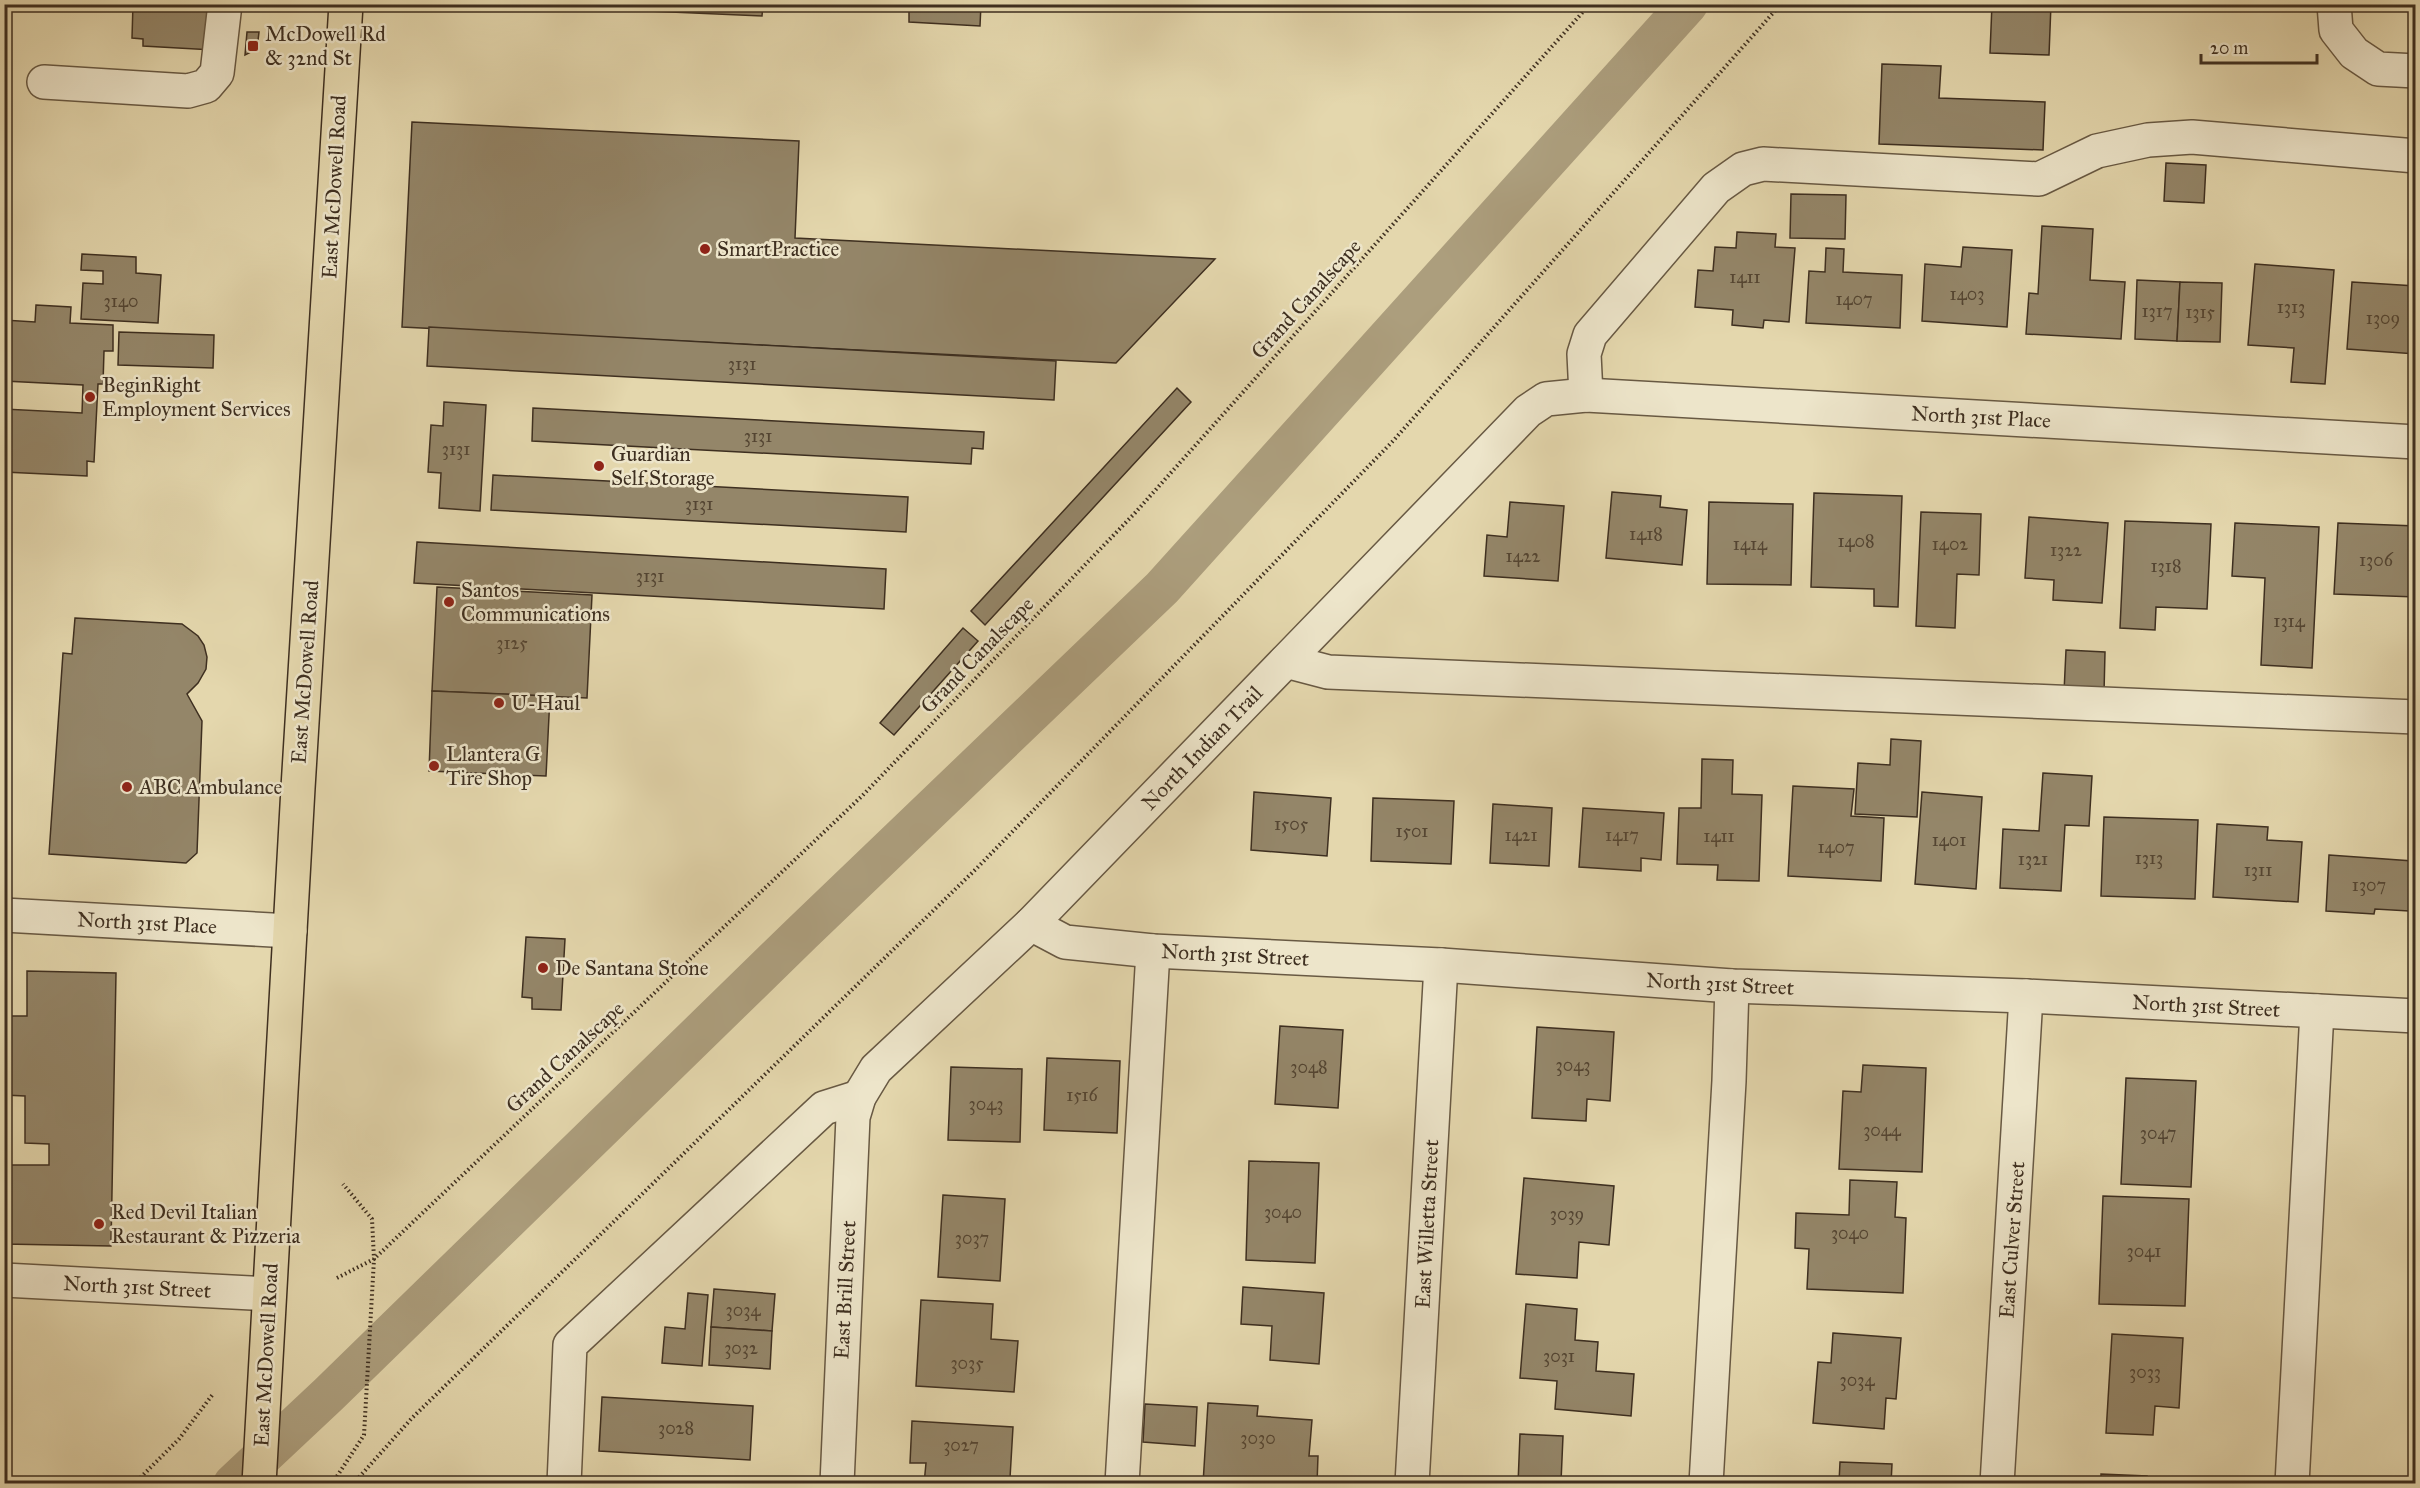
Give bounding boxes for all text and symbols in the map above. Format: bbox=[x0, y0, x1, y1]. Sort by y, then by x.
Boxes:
place label: McDowell Rd & 32nd St bbox=[265, 21, 386, 71]
scale bar bbox=[2201, 27, 2316, 65]
text: 20 m bbox=[2210, 37, 2248, 59]
marker: McDowell Rd & 32nd St bbox=[246, 39, 260, 53]
street label: East McDowell Road bbox=[316, 94, 352, 280]
street label: Grand Canalscape bbox=[1245, 234, 1367, 364]
place label: SmartPractice bbox=[717, 236, 839, 262]
marker: SmartPractice bbox=[698, 242, 712, 256]
house number: 1411 bbox=[1729, 266, 1761, 288]
house number: 1403 bbox=[1950, 283, 1984, 305]
house number: 1407 bbox=[1835, 288, 1873, 310]
house number: 3140 bbox=[104, 290, 138, 312]
house number: 1313 bbox=[2277, 296, 2305, 318]
house number: 1317 bbox=[2141, 300, 2173, 322]
house number: 1315 bbox=[2185, 301, 2215, 323]
house number: 1309 bbox=[2366, 307, 2400, 329]
house number: 3131 bbox=[728, 353, 756, 375]
place label: BeginRight Employment Services bbox=[102, 372, 291, 422]
marker: BeginRight Employment Services bbox=[83, 390, 97, 404]
street label: North 31st Place bbox=[1910, 400, 2052, 434]
house number: 3131 bbox=[744, 425, 772, 447]
house number: 3131 bbox=[442, 438, 470, 460]
place label: Guardian Self Storage bbox=[611, 441, 715, 491]
marker: Guardian Self Storage bbox=[592, 459, 606, 473]
house number: 3131 bbox=[685, 493, 713, 515]
house number: 1418 bbox=[1629, 523, 1663, 545]
house number: 1408 bbox=[1837, 530, 1875, 552]
house number: 1414 bbox=[1733, 533, 1768, 555]
house number: 1402 bbox=[1932, 533, 1968, 555]
house number: 1322 bbox=[2050, 539, 2082, 561]
house number: 1422 bbox=[1506, 545, 1541, 567]
house number: 1306 bbox=[2359, 549, 2394, 571]
house number: 1318 bbox=[2151, 555, 2182, 577]
house number: 3131 bbox=[636, 565, 664, 587]
place label: Santos Communications bbox=[461, 577, 610, 627]
street label: East McDowell Road bbox=[286, 579, 324, 765]
street label: Grand Canalscape bbox=[915, 591, 1039, 719]
marker: Santos Communications bbox=[442, 595, 456, 609]
house number: 1314 bbox=[2273, 610, 2306, 632]
house number: 3125 bbox=[496, 632, 528, 654]
street label: North Indian Trail bbox=[1136, 680, 1268, 816]
place label: U-Haul bbox=[511, 690, 580, 716]
marker: U-Haul bbox=[492, 696, 506, 710]
place label: Llantera G Tire Shop bbox=[446, 741, 540, 791]
marker: Llantera G Tire Shop bbox=[427, 759, 441, 773]
place label: ABC Ambulance bbox=[138, 774, 283, 800]
marker: ABC Ambulance bbox=[120, 780, 134, 794]
house number: 1505 bbox=[1274, 813, 1309, 835]
house number: 1501 bbox=[1396, 820, 1428, 842]
house number: 1421 bbox=[1504, 824, 1538, 846]
house number: 1417 bbox=[1605, 824, 1639, 846]
house number: 1411 bbox=[1703, 825, 1735, 847]
house number: 1401 bbox=[1932, 829, 1966, 851]
house number: 1407 bbox=[1817, 836, 1855, 858]
house number: 1313 bbox=[2135, 847, 2163, 869]
house number: 1321 bbox=[2018, 848, 2048, 870]
house number: 1311 bbox=[2244, 859, 2272, 881]
house number: 1307 bbox=[2352, 874, 2386, 896]
street label: North 31st Place bbox=[76, 906, 218, 940]
street label: North 31st Street bbox=[1160, 938, 1310, 972]
place label: De Santana Stone bbox=[555, 955, 709, 981]
marker: De Santana Stone bbox=[536, 961, 550, 975]
street label: North 31st Street bbox=[1645, 967, 1795, 1001]
street label: North 31st Street bbox=[2131, 989, 2281, 1023]
street label: Grand Canalscape bbox=[500, 995, 630, 1118]
house number: 3043 bbox=[1556, 1054, 1590, 1076]
house number: 3048 bbox=[1290, 1056, 1328, 1078]
house number: 1516 bbox=[1066, 1084, 1099, 1106]
house number: 3043 bbox=[969, 1093, 1003, 1115]
house number: 3044 bbox=[1863, 1119, 1902, 1141]
house number: 3047 bbox=[2140, 1122, 2176, 1144]
street label: East Willetta Street bbox=[1410, 1138, 1444, 1309]
street label: East Culver Street bbox=[1994, 1160, 2031, 1320]
place label: Red Devil Italian Restaurant & Pizzeria bbox=[111, 1199, 300, 1249]
house number: 3040 bbox=[1264, 1201, 1302, 1223]
house number: 3039 bbox=[1550, 1203, 1584, 1225]
marker: Red Devil Italian Restaurant & Pizzeria bbox=[92, 1217, 106, 1231]
street label: East Brill Street bbox=[828, 1219, 862, 1360]
house number: 3040 bbox=[1831, 1222, 1869, 1244]
house number: 3037 bbox=[955, 1227, 989, 1249]
house number: 3041 bbox=[2127, 1240, 2161, 1262]
street label: East McDowell Road bbox=[248, 1262, 284, 1448]
street label: North 31st Street bbox=[62, 1270, 212, 1304]
house number: 3034 bbox=[726, 1299, 761, 1321]
house number: 3032 bbox=[724, 1337, 758, 1359]
house number: 3031 bbox=[1543, 1345, 1575, 1367]
house number: 3035 bbox=[950, 1352, 984, 1374]
house number: 3033 bbox=[2129, 1361, 2161, 1383]
house number: 3034 bbox=[1840, 1369, 1875, 1391]
house number: 3028 bbox=[658, 1417, 694, 1439]
house number: 3030 bbox=[1240, 1427, 1276, 1449]
house number: 3027 bbox=[943, 1434, 979, 1456]

